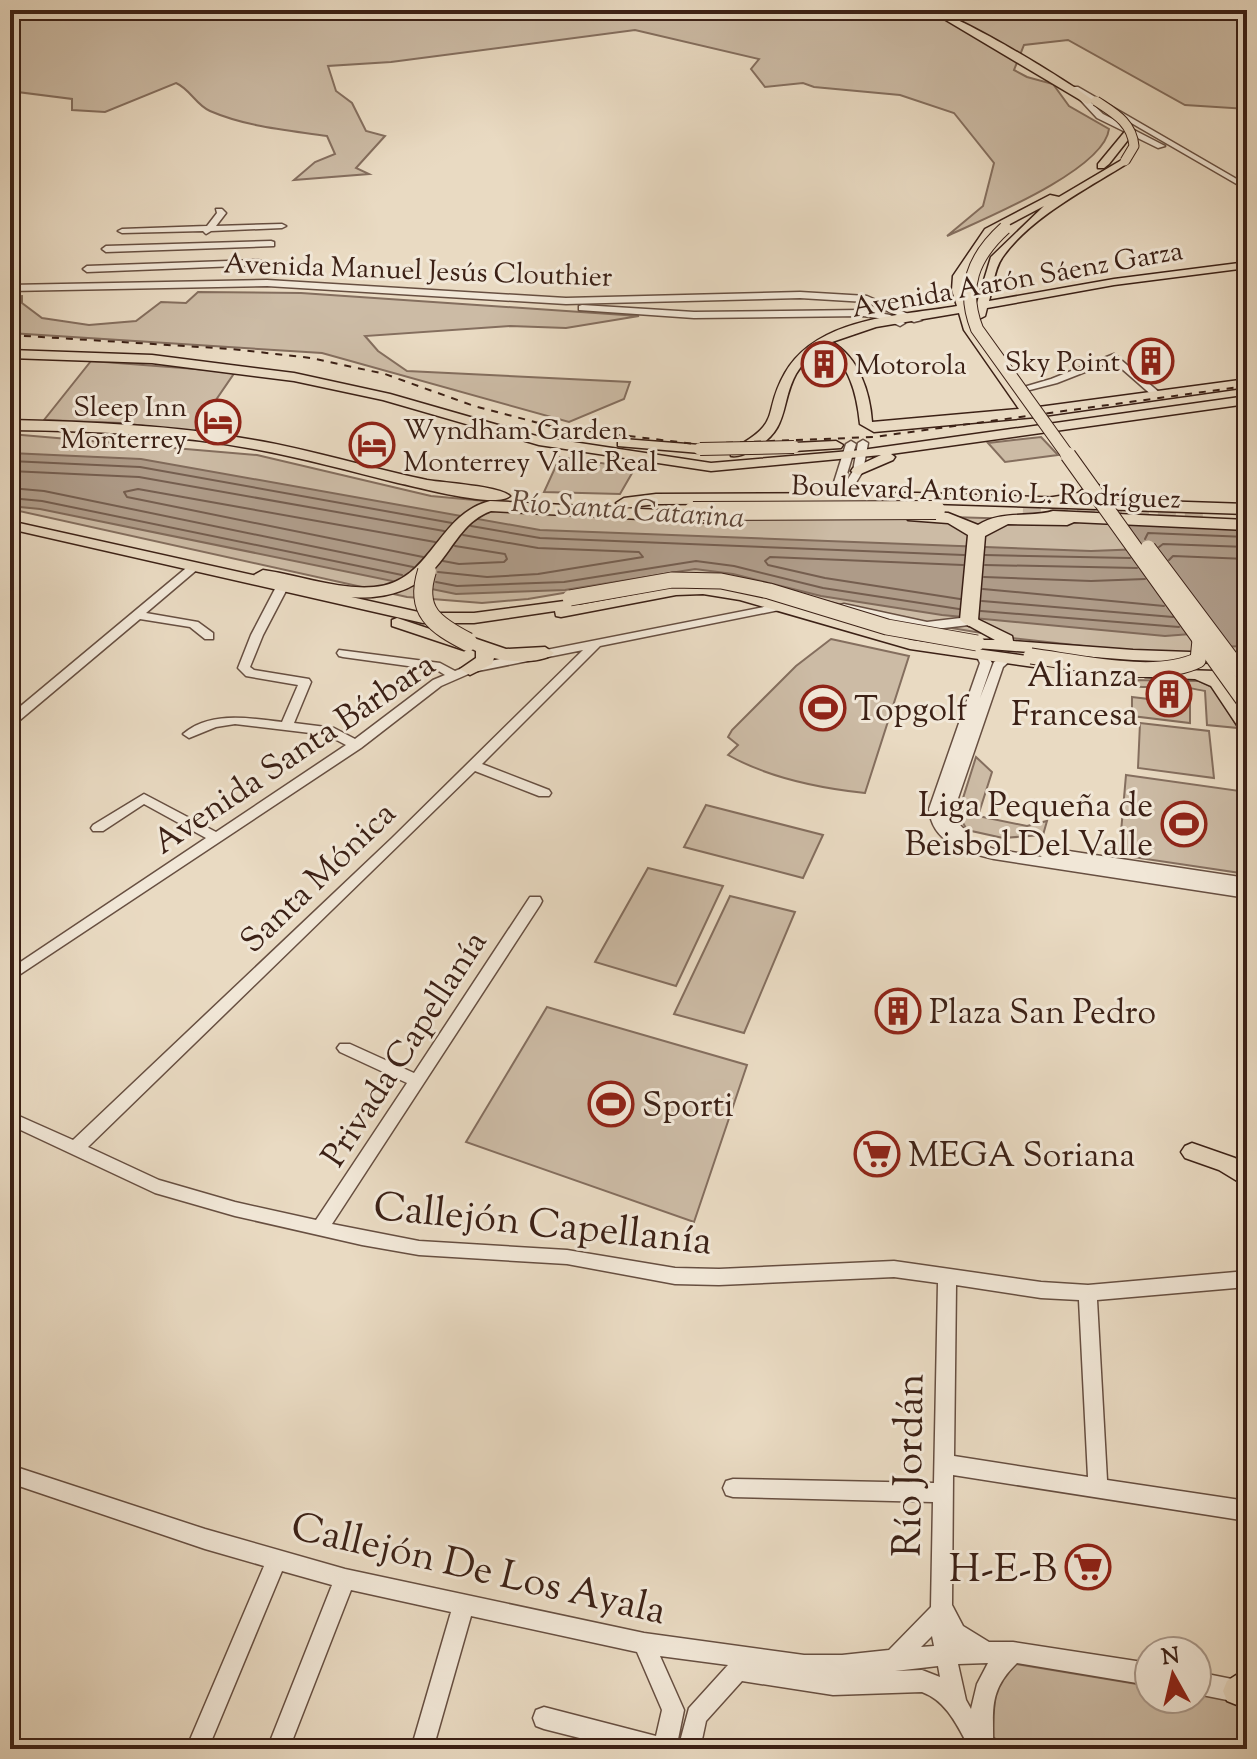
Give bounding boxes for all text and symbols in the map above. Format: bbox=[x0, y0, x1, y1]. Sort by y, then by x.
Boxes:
street label: Avenida Aarón Sáenz Garza bbox=[849, 232, 1186, 330]
street label: Avenida Manuel Jesús Clouthier bbox=[223, 245, 614, 299]
building icon: Sky Point bbox=[1127, 337, 1175, 385]
building icon: Motorola bbox=[800, 340, 848, 388]
place label: Sky Point bbox=[1005, 344, 1120, 384]
place label: Motorola bbox=[855, 347, 967, 387]
place label: Sleep Inn Monterrey bbox=[60, 389, 187, 461]
hotel icon: Sleep Inn Monterrey bbox=[194, 398, 242, 446]
place label: Wyndham Garden Monterrey Valle Real bbox=[403, 412, 658, 484]
hotel icon: Wyndham Garden Monterrey Valle Real bbox=[348, 421, 396, 469]
street label: Boulevard Antonio L. Rodríguez bbox=[790, 467, 1181, 521]
water label: Río Santa Catarina bbox=[510, 482, 746, 541]
street label: Avenida Santa Bárbara bbox=[144, 642, 446, 868]
place label: Alianza Francesa bbox=[1011, 653, 1138, 741]
building icon: Alianza Francesa bbox=[1145, 670, 1193, 718]
sports icon: Topgolf bbox=[799, 684, 847, 732]
place label: Topgolf bbox=[854, 687, 969, 736]
place label: Liga Pequeña de Beisbol Del Valle bbox=[904, 783, 1153, 871]
street label: Santa Mónica bbox=[230, 791, 408, 966]
sports icon: Liga Pequeña de Beisbol Del Valle bbox=[1160, 800, 1208, 848]
street label: Privada Capellanía bbox=[311, 922, 501, 1178]
building icon: Plaza San Pedro bbox=[874, 987, 922, 1035]
place label: Plaza San Pedro bbox=[929, 990, 1156, 1039]
sports icon: Sporti bbox=[587, 1080, 635, 1128]
place label: Sporti bbox=[642, 1083, 734, 1132]
supermarket icon: MEGA Soriana bbox=[853, 1130, 901, 1178]
place label: MEGA Soriana bbox=[908, 1133, 1135, 1182]
street label: Callejón Capellanía bbox=[370, 1180, 715, 1273]
street label: Río Jordán bbox=[881, 1373, 942, 1557]
street label: Callejón De Los Ayala bbox=[285, 1501, 671, 1642]
place label: H-E-B bbox=[949, 1543, 1057, 1600]
supermarket icon: H-E-B bbox=[1064, 1543, 1112, 1591]
north arrow bbox=[1133, 1635, 1213, 1715]
text: N bbox=[1160, 1641, 1182, 1675]

